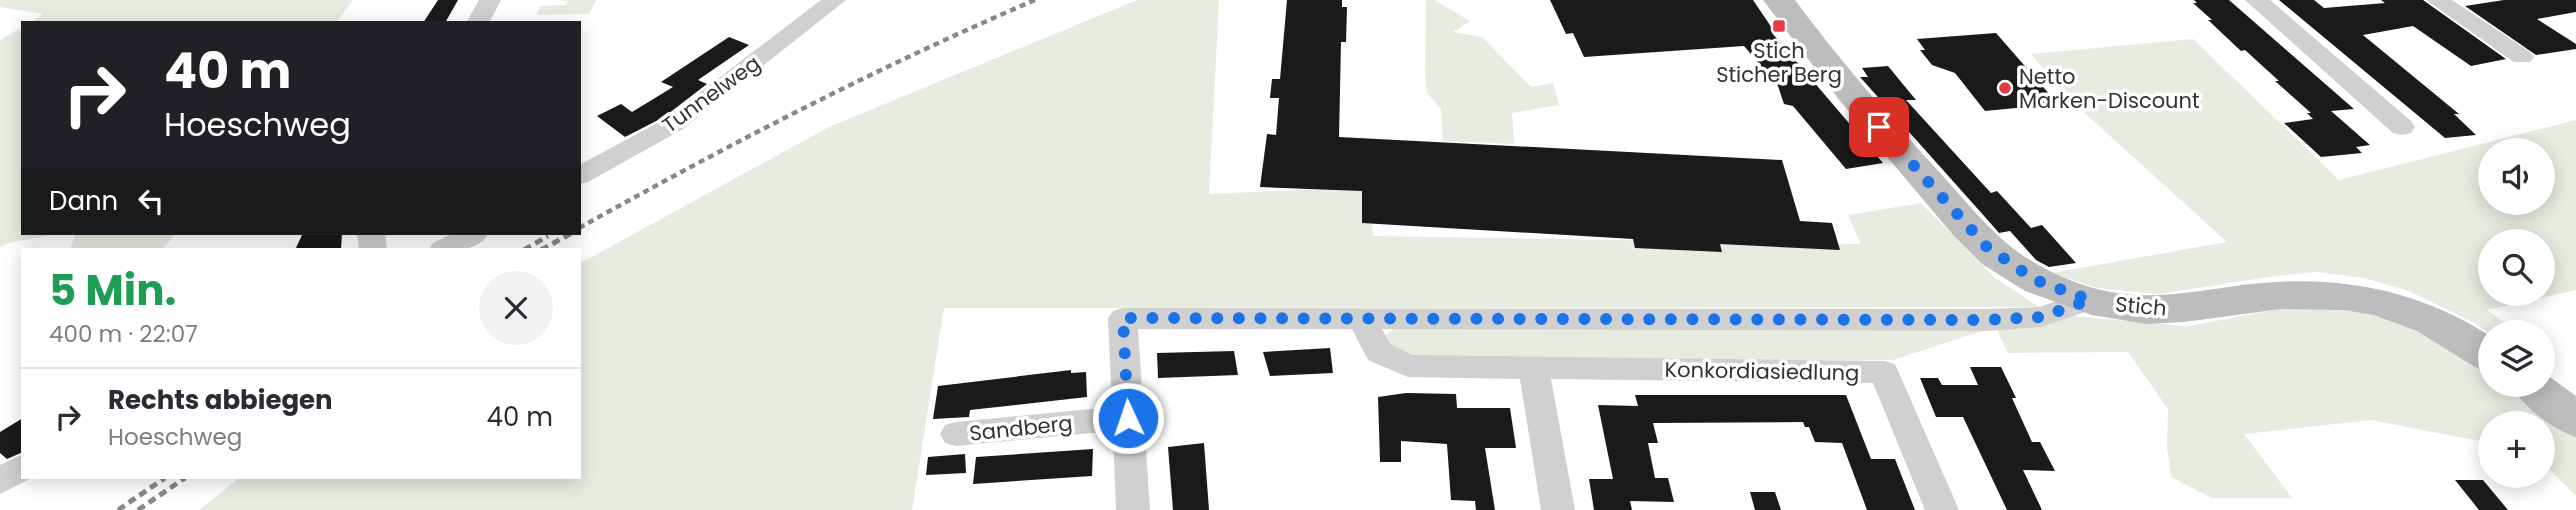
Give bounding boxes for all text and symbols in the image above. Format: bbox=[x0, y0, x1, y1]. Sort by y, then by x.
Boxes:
marker: Stich Sticher Berg bbox=[1771, 18, 1787, 34]
place label: Stich Sticher Berg bbox=[1716, 36, 1842, 89]
text: 40 m bbox=[164, 37, 291, 105]
icon: right bbox=[49, 49, 140, 140]
street label: Tunnelweg bbox=[656, 49, 766, 139]
place label: Netto Marken-Discount bbox=[2019, 62, 2200, 115]
marker: Netto Marken-Discount bbox=[1997, 80, 2013, 96]
pin bbox=[1849, 97, 1909, 157]
text: Hoeschweg bbox=[164, 102, 351, 147]
icon: arrive bbox=[1860, 108, 1898, 146]
map controls bbox=[2478, 138, 2555, 488]
button: sound bbox=[2478, 138, 2555, 215]
icon: left bbox=[132, 182, 170, 220]
text: Dann bbox=[49, 183, 118, 219]
button: search bbox=[2478, 229, 2555, 306]
text: 5 Min. bbox=[49, 261, 176, 320]
button: close bbox=[479, 271, 553, 345]
street label: Stich bbox=[2114, 289, 2168, 323]
text: 400 m · 22:07 bbox=[49, 318, 198, 350]
button: layers bbox=[2478, 320, 2555, 397]
street label: Konkordiasiedlung bbox=[1664, 355, 1860, 387]
position arrow bbox=[1091, 381, 1165, 455]
text: Rechts abbiegen bbox=[108, 382, 333, 418]
icon: right bbox=[49, 398, 87, 436]
text: 40 m bbox=[487, 399, 553, 435]
street label: Sandberg bbox=[968, 408, 1074, 448]
button: + bbox=[2478, 411, 2555, 488]
text: Hoeschweg bbox=[108, 421, 242, 453]

